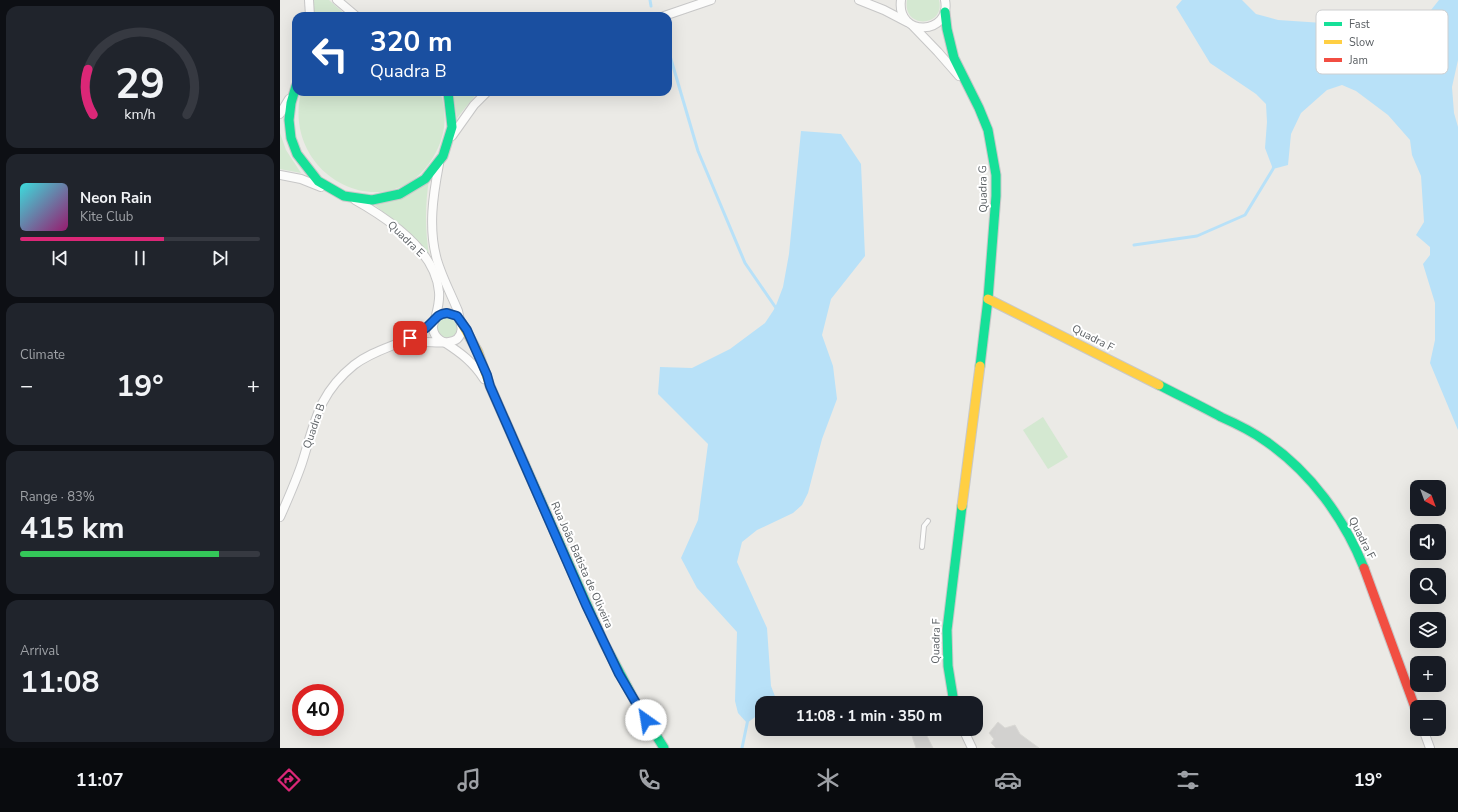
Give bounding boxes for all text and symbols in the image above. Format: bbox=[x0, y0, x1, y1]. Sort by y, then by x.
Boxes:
legend bbox=[1316, 10, 1448, 74]
text: Fast bbox=[1349, 17, 1370, 32]
text: 320 m bbox=[370, 23, 453, 61]
icon: left bbox=[304, 28, 356, 80]
text: Slow bbox=[1349, 35, 1374, 50]
text: Jam bbox=[1348, 53, 1368, 68]
text: 29 bbox=[115, 56, 165, 113]
text: Quadra B bbox=[370, 59, 447, 83]
text: km/h bbox=[124, 105, 156, 124]
street label: Quadra G bbox=[975, 165, 991, 213]
text: Neon Rain bbox=[80, 188, 152, 208]
text: Kite Club bbox=[80, 208, 133, 226]
street label: Quadra E bbox=[384, 218, 428, 260]
icon: previous bbox=[49, 247, 71, 269]
icon: pause bbox=[129, 247, 151, 269]
icon: next bbox=[209, 247, 231, 269]
pin bbox=[393, 321, 427, 355]
street label: Quadra F bbox=[1069, 321, 1117, 355]
icon: arrive bbox=[399, 327, 421, 349]
text: Climate bbox=[20, 346, 65, 364]
text: 19° bbox=[116, 366, 164, 407]
text: − bbox=[20, 371, 33, 401]
text: + bbox=[247, 371, 260, 401]
street label: Quadra B bbox=[299, 401, 329, 451]
north arrow bbox=[1410, 480, 1446, 516]
map controls bbox=[1410, 480, 1446, 736]
text: Range · 83% bbox=[20, 488, 95, 506]
street label: Rua João Batista de Oliveira bbox=[547, 499, 617, 631]
text: 415 km bbox=[20, 508, 125, 549]
street label: Quadra F bbox=[1345, 514, 1379, 562]
button: sound bbox=[1410, 524, 1446, 560]
button: search bbox=[1410, 568, 1446, 604]
button: layers bbox=[1410, 612, 1446, 648]
street label: Quadra F bbox=[928, 618, 944, 664]
text: Arrival bbox=[20, 642, 59, 660]
button: + bbox=[1410, 656, 1446, 692]
text: 11:08 bbox=[20, 662, 99, 703]
speed limit sign: 40 bbox=[292, 684, 344, 736]
position arrow bbox=[625, 699, 667, 741]
button: − bbox=[1410, 700, 1446, 736]
text: 11:08 · 1 min · 350 m bbox=[796, 706, 942, 726]
icon: directions bbox=[275, 766, 303, 794]
icon: music bbox=[455, 766, 483, 794]
icon: phone bbox=[635, 766, 663, 794]
icon: climate bbox=[814, 766, 842, 794]
icon: car bbox=[994, 766, 1022, 794]
icon: filters bbox=[1174, 766, 1202, 794]
text: 11:07 bbox=[76, 768, 124, 792]
text: 19° bbox=[1354, 768, 1382, 792]

